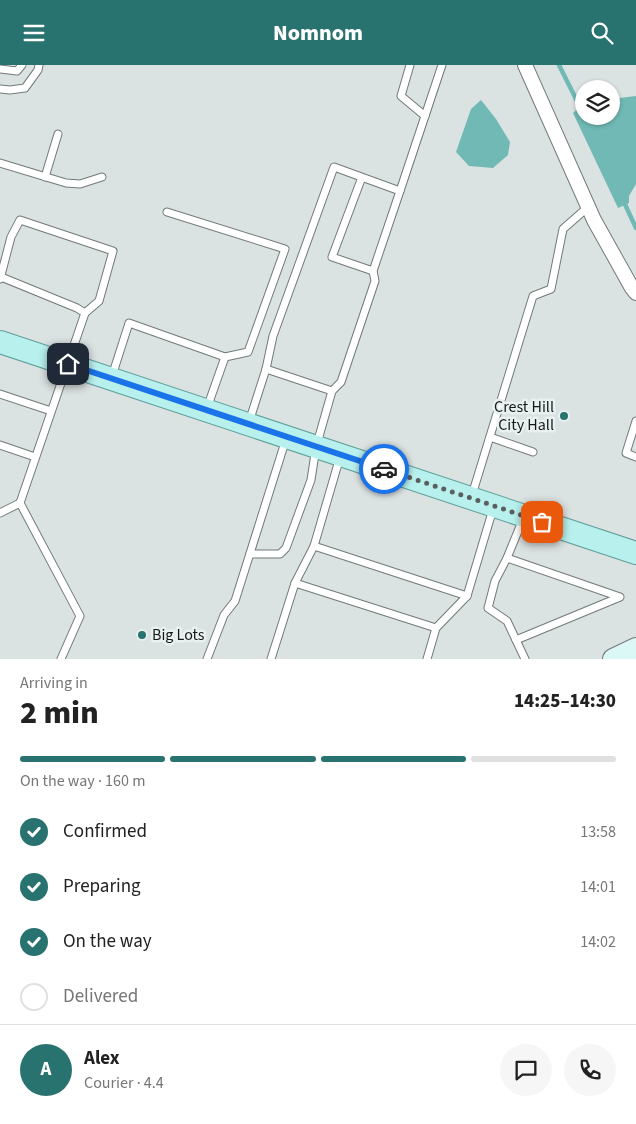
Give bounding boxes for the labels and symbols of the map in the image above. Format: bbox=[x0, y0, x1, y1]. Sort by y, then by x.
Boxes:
pin bbox=[47, 343, 89, 385]
place label: Crest Hill City Hall bbox=[494, 396, 554, 436]
marker: Crest Hill City Hall bbox=[558, 410, 570, 422]
courier bbox=[359, 444, 409, 494]
pin bbox=[521, 501, 563, 543]
place label: Big Lots bbox=[152, 624, 205, 646]
marker: Big Lots bbox=[136, 629, 148, 641]

